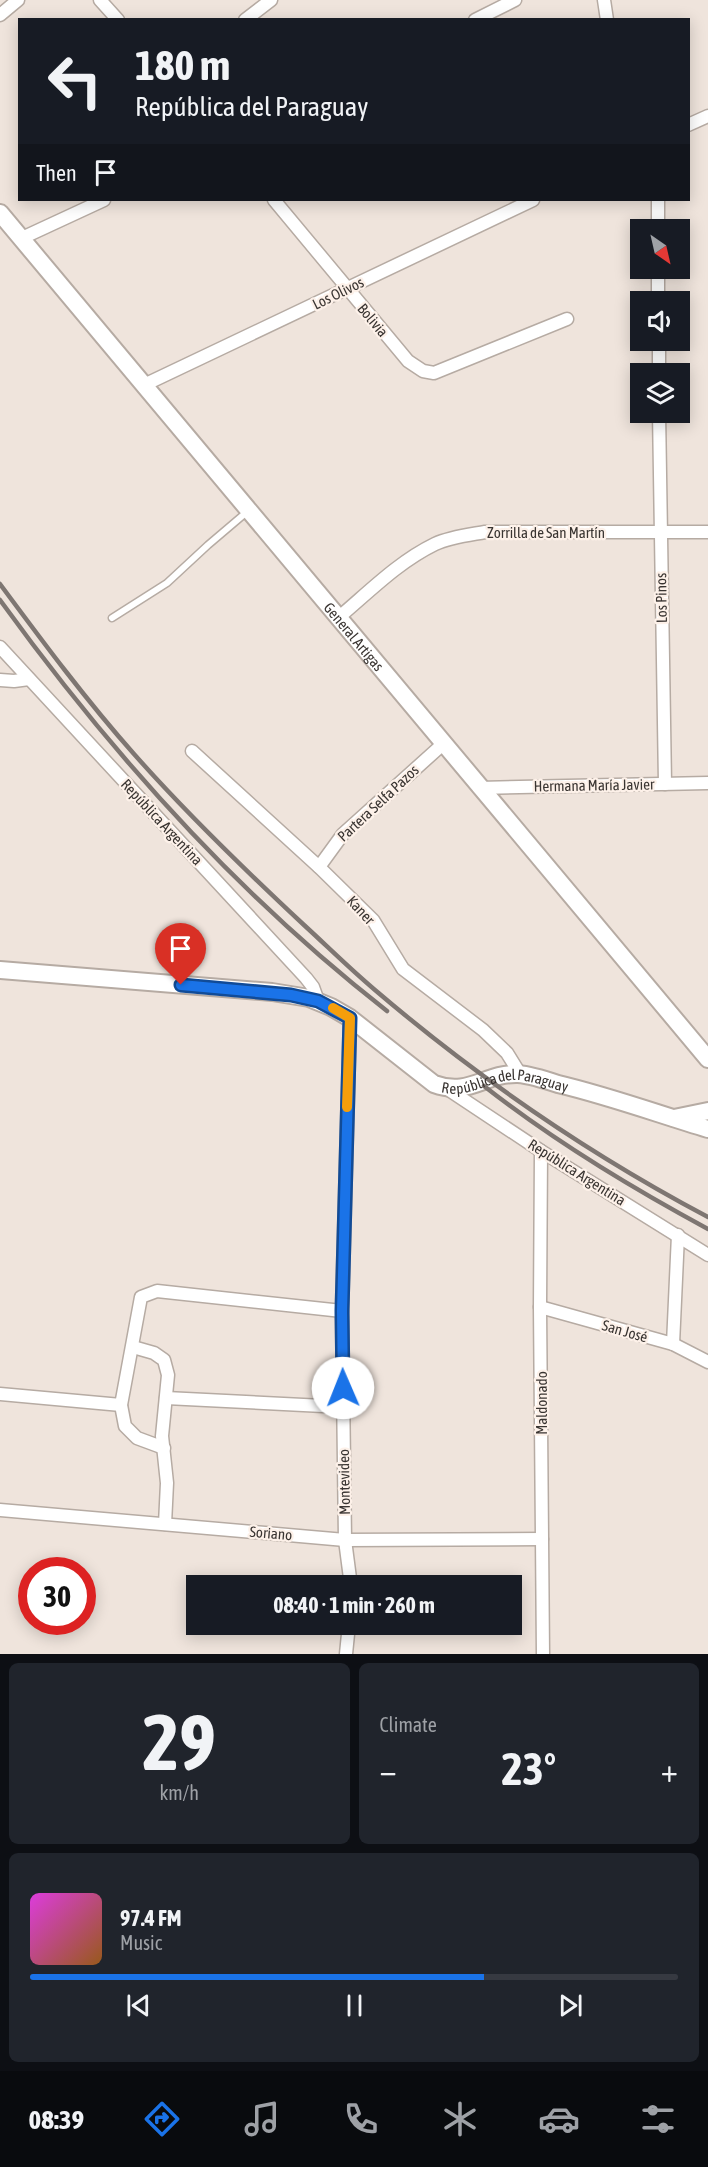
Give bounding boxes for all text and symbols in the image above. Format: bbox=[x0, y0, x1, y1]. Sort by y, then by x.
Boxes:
text: 180 m bbox=[135, 41, 230, 89]
icon: left bbox=[36, 42, 114, 120]
text: República del Paraguay bbox=[135, 91, 368, 122]
icon: arrive bbox=[89, 156, 122, 189]
text: Then bbox=[36, 160, 77, 186]
north arrow bbox=[630, 219, 690, 279]
map controls bbox=[630, 219, 690, 423]
street label: Los Olivos bbox=[310, 273, 366, 313]
button: sound bbox=[630, 291, 690, 351]
street label: Bolivia bbox=[354, 300, 392, 340]
button: layers bbox=[630, 363, 690, 423]
street label: Zorrilla de San Martín bbox=[487, 524, 605, 541]
street label: Los Pinos bbox=[652, 573, 670, 623]
street label: General Artigas bbox=[321, 599, 388, 674]
street label: Partera Selfa Pazos bbox=[334, 761, 422, 845]
street label: República Argentina bbox=[118, 775, 206, 869]
street label: Hermana María Javier bbox=[534, 775, 655, 795]
street label: Kaner bbox=[344, 892, 379, 928]
pin bbox=[155, 923, 206, 985]
icon: arrive bbox=[164, 932, 197, 965]
street label: República del Paraguay bbox=[440, 1065, 570, 1096]
street label: República Argentina bbox=[525, 1135, 629, 1209]
street label: San José bbox=[600, 1316, 650, 1346]
position arrow bbox=[311, 1356, 375, 1420]
street label: Maldonado bbox=[533, 1371, 550, 1435]
street label: Montevideo bbox=[335, 1449, 353, 1515]
street label: Soriano bbox=[249, 1523, 293, 1543]
speed limit sign: 30 bbox=[18, 1557, 96, 1635]
text: 08:40 · 1 min · 260 m bbox=[273, 1592, 435, 1618]
text: 29 bbox=[143, 1697, 216, 1787]
text: Climate bbox=[380, 1713, 437, 1736]
text: 23° bbox=[501, 1743, 556, 1795]
text: − bbox=[380, 1751, 397, 1789]
text: + bbox=[661, 1751, 678, 1789]
text: km/h bbox=[159, 1781, 199, 1804]
text: 97.4 FM bbox=[120, 1905, 182, 1931]
text: Music bbox=[120, 1931, 162, 1954]
icon: previous bbox=[122, 1989, 155, 2022]
icon: pause bbox=[338, 1989, 371, 2022]
icon: next bbox=[554, 1989, 587, 2022]
icon: directions bbox=[141, 2098, 183, 2140]
icon: music bbox=[241, 2098, 283, 2140]
icon: phone bbox=[340, 2098, 382, 2140]
icon: climate bbox=[439, 2098, 481, 2140]
icon: car bbox=[538, 2098, 580, 2140]
icon: filters bbox=[637, 2098, 679, 2140]
text: 08:39 bbox=[29, 2104, 84, 2135]

